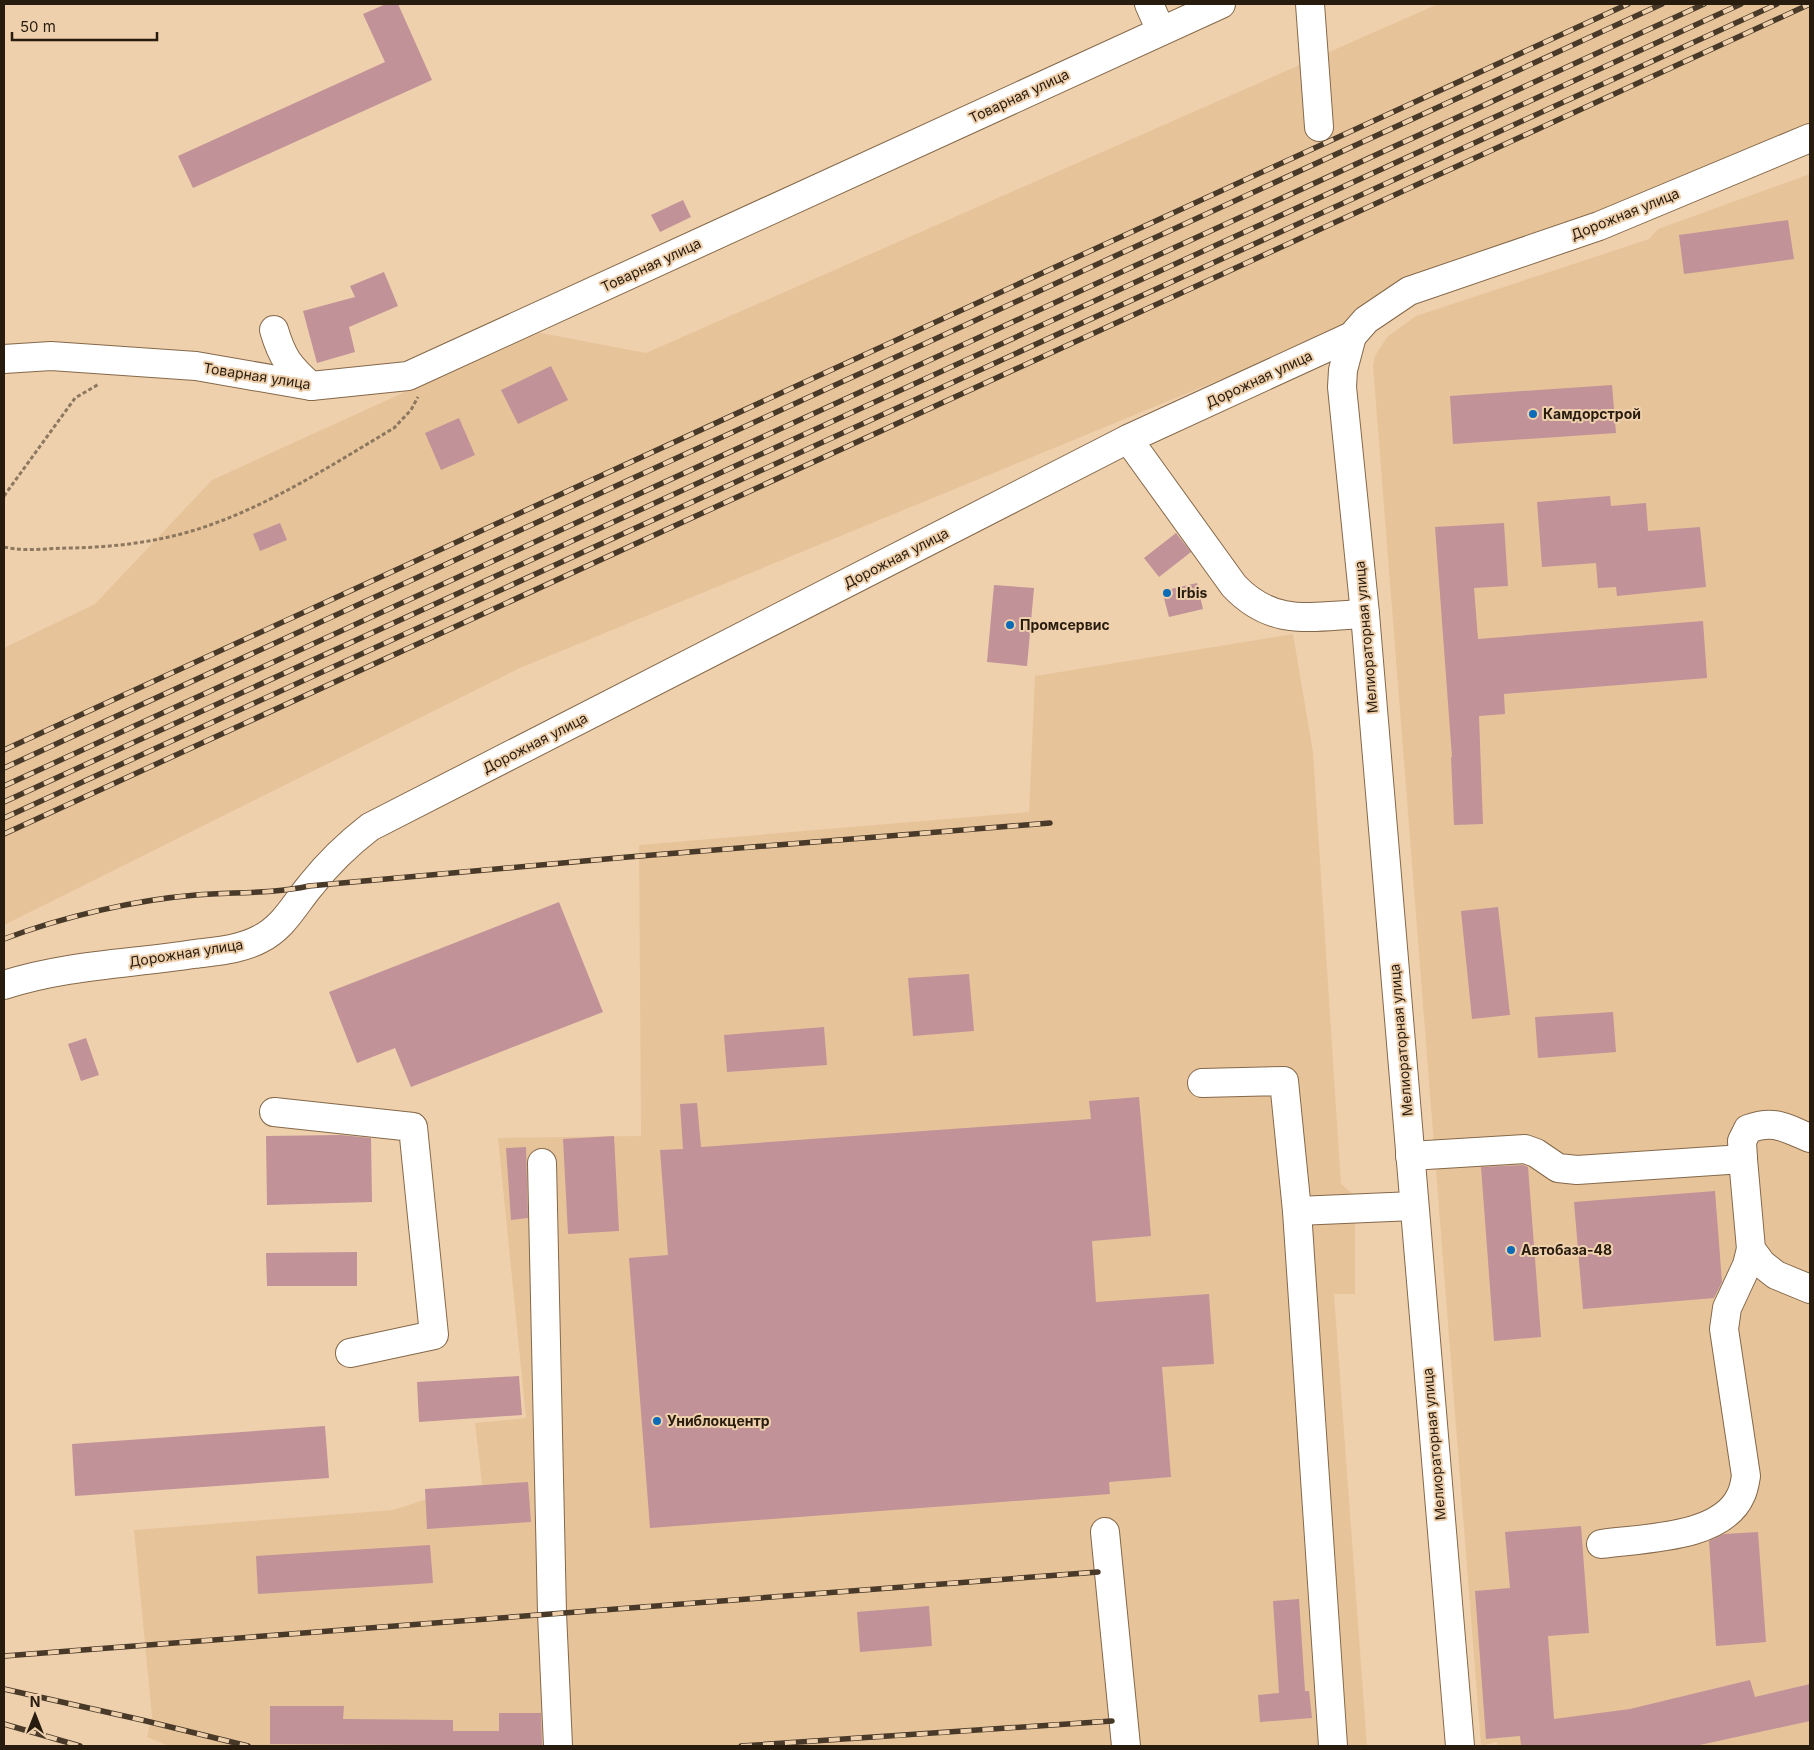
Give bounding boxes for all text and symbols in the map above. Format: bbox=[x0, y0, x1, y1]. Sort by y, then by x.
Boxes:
scale bar bbox=[12, 10, 158, 42]
text: 50 m bbox=[20, 17, 56, 36]
street label: Товарная улица bbox=[966, 65, 1071, 126]
street label: Дорожная улица bbox=[1568, 184, 1682, 243]
street label: Товарная улица bbox=[598, 234, 703, 295]
street label: Дорожная улица bbox=[1203, 346, 1315, 411]
street label: Товарная улица bbox=[202, 359, 312, 392]
place label: Камдорстрой bbox=[1543, 405, 1641, 422]
marker: Камдорстрой bbox=[1527, 408, 1539, 420]
street label: Дорожная улица bbox=[840, 524, 951, 591]
street label: Мелиораторная улица bbox=[1350, 560, 1381, 714]
place label: Irbis bbox=[1177, 584, 1207, 601]
marker: Irbis bbox=[1161, 587, 1173, 599]
place label: Промсервис bbox=[1020, 616, 1110, 633]
marker: Промсервис bbox=[1004, 619, 1016, 631]
street label: Дорожная улица bbox=[479, 709, 590, 776]
street label: Дорожная улица bbox=[128, 935, 244, 970]
street label: Мелиораторная улица bbox=[1385, 963, 1416, 1117]
place label: Автобаза-48 bbox=[1521, 1241, 1612, 1258]
marker: Автобаза-48 bbox=[1505, 1244, 1517, 1256]
street label: Мелиораторная улица bbox=[1418, 1367, 1449, 1521]
place label: Униблокцентр bbox=[667, 1412, 770, 1429]
marker: Униблокцентр bbox=[651, 1415, 663, 1427]
north arrow bbox=[10, 1690, 60, 1740]
text: N bbox=[30, 1693, 40, 1710]

